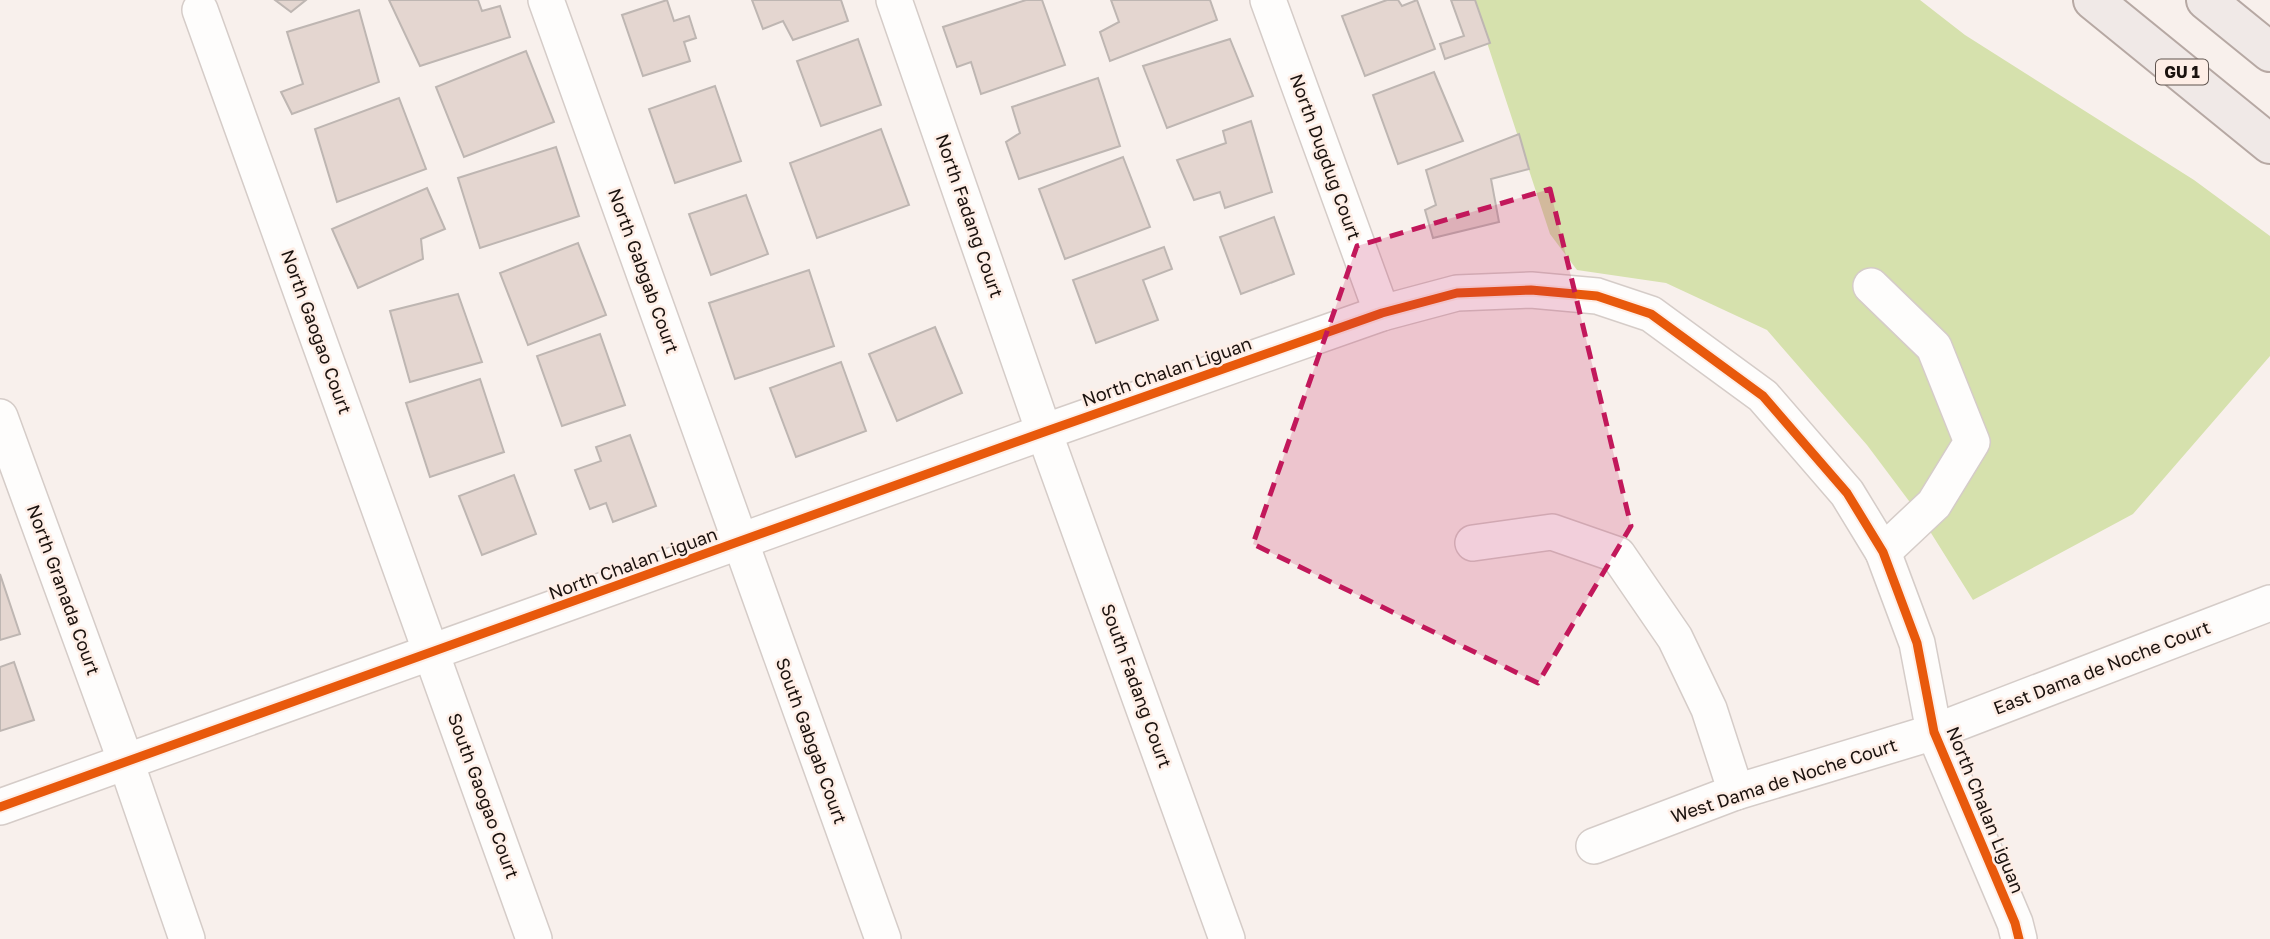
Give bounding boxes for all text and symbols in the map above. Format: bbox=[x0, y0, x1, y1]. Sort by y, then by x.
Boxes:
road number: GU 1 bbox=[2156, 60, 2208, 85]
street label: North Dugdug Court bbox=[1286, 71, 1366, 243]
street label: North Fadang Court bbox=[932, 131, 1008, 300]
street label: North Gabgab Court bbox=[604, 185, 684, 356]
street label: North Gaogao Court bbox=[277, 246, 357, 417]
street label: North Chalan Liguan bbox=[1079, 332, 1254, 410]
street label: North Granada Court bbox=[23, 501, 105, 678]
street label: North Chalan Liguan bbox=[545, 522, 720, 604]
street label: South Fadang Court bbox=[1097, 601, 1177, 771]
street label: East Dama de Noche Court bbox=[1990, 616, 2213, 719]
street label: South Gabgab Court bbox=[772, 655, 852, 827]
street label: South Gaogao Court bbox=[444, 710, 524, 882]
street label: North Chalan Liguan bbox=[1942, 723, 2029, 896]
street label: West Dama de Noche Court bbox=[1668, 733, 1900, 827]

